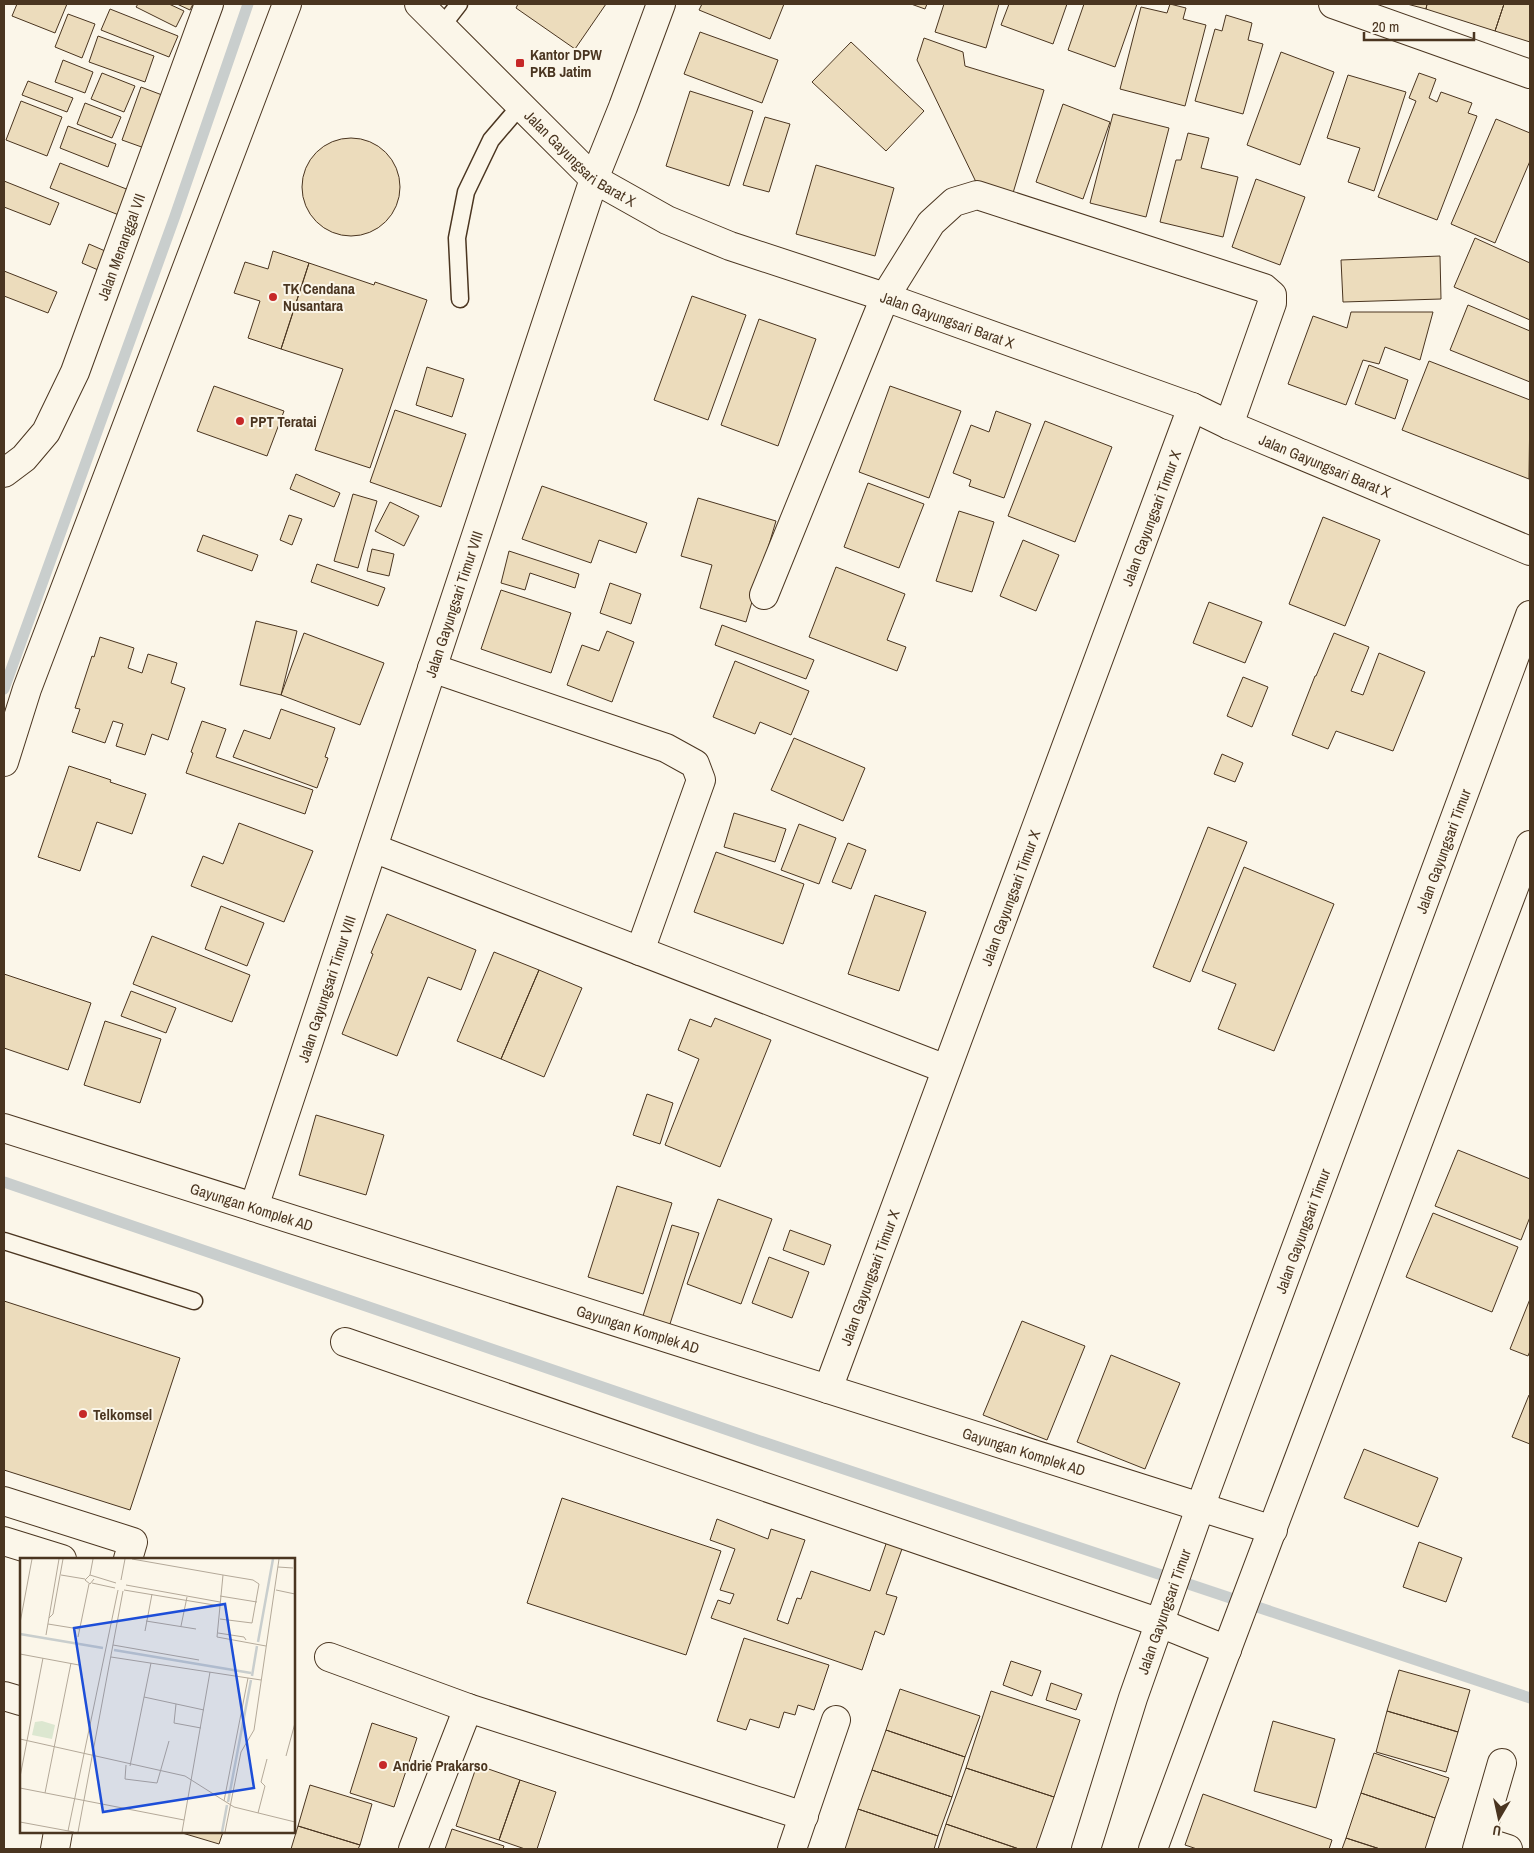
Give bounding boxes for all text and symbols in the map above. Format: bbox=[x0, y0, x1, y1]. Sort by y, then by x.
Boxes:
scale bar bbox=[1364, 10, 1474, 42]
text: 20 m bbox=[1372, 16, 1399, 37]
place label: Kantor DPW PKB Jatim bbox=[530, 44, 602, 82]
marker: Kantor DPW PKB Jatim bbox=[514, 57, 526, 69]
street label: Jalan Gayungsari Barat X bbox=[520, 105, 641, 212]
street label: Jalan Menanggal VII bbox=[92, 190, 150, 303]
place label: TK Cendana Nusantara bbox=[283, 278, 355, 316]
street label: Jalan Gayungsari Barat X bbox=[878, 286, 1018, 353]
marker: TK Cendana Nusantara bbox=[267, 291, 279, 303]
place label: PPT Teratai bbox=[250, 411, 317, 432]
marker: PPT Teratai bbox=[234, 415, 246, 427]
street label: Jalan Gayungsari Barat X bbox=[1256, 428, 1395, 502]
street label: Jalan Gayungsari Timur X bbox=[1116, 446, 1186, 589]
street label: Jalan Gayungsari Timur VIII bbox=[419, 528, 487, 680]
street label: Jalan Gayungsari Timur bbox=[1410, 786, 1475, 916]
street label: Jalan Gayungsari Timur X bbox=[975, 826, 1045, 968]
street label: Jalan Gayungsari Timur VIII bbox=[292, 912, 360, 1065]
street label: Jalan Gayungsari Timur bbox=[1270, 1166, 1335, 1296]
street label: Gayungan Komplek AD bbox=[188, 1177, 316, 1236]
street label: Jalan Gayungsari Timur X bbox=[835, 1206, 904, 1348]
street label: Gayungan Komplek AD bbox=[574, 1299, 702, 1358]
place label: Telkomsel bbox=[93, 1404, 152, 1425]
marker: Telkomsel bbox=[77, 1408, 89, 1420]
street label: Gayungan Komplek AD bbox=[960, 1422, 1088, 1480]
street label: Jalan Gayungsari Timur bbox=[1132, 1546, 1195, 1677]
inset map bbox=[20, 1558, 295, 1833]
place label: Andrie Prakarso bbox=[393, 1755, 488, 1776]
marker: Andrie Prakarso bbox=[377, 1759, 389, 1771]
north arrow bbox=[1474, 1793, 1524, 1843]
text: U bbox=[1491, 1821, 1502, 1840]

